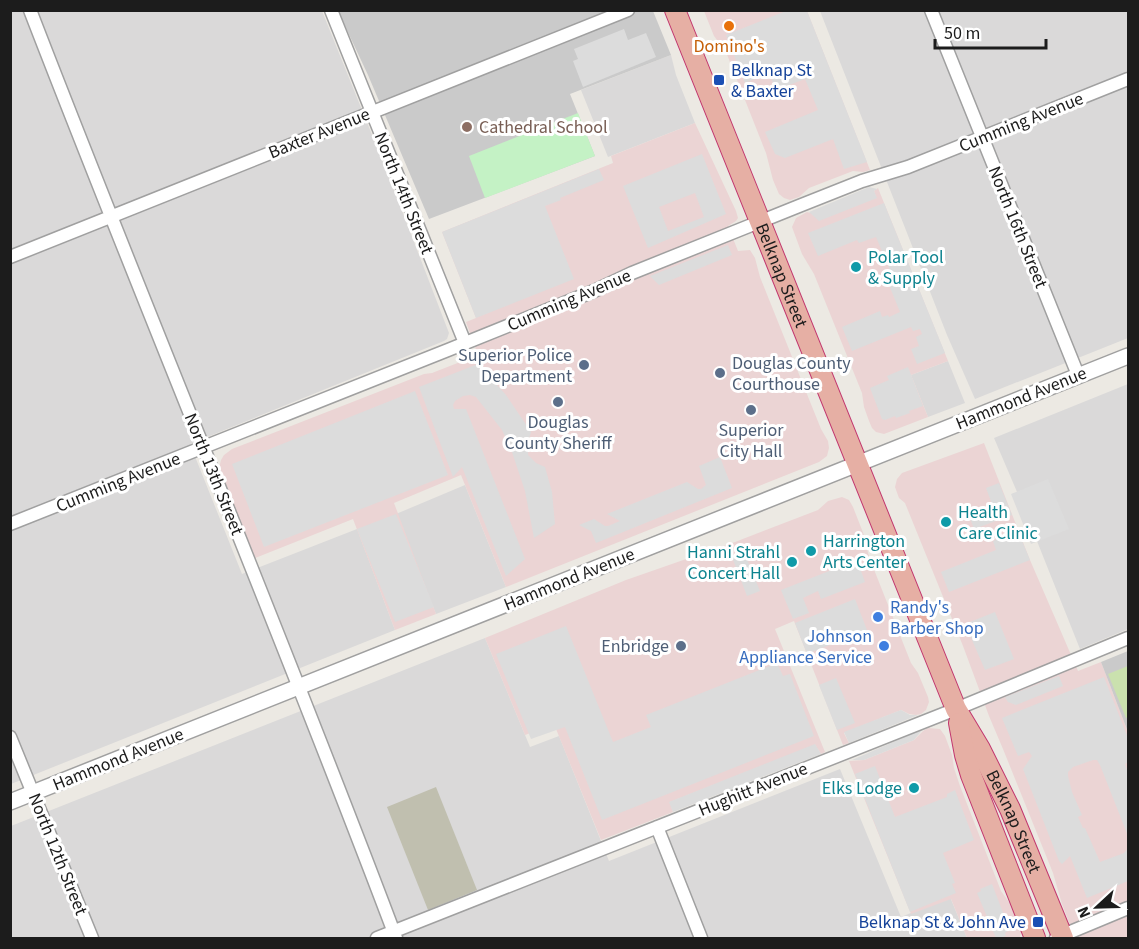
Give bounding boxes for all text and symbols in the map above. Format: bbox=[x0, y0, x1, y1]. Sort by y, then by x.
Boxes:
scale bar bbox=[935, 12, 1046, 50]
marker: Domino's bbox=[722, 19, 736, 33]
text: 50 m bbox=[944, 21, 980, 46]
place label: Domino's bbox=[694, 34, 764, 59]
place label: Belknap St & Baxter bbox=[731, 58, 812, 104]
marker: Belknap St & Baxter bbox=[712, 73, 726, 87]
street label: Cumming Avenue bbox=[955, 86, 1087, 159]
street label: Baxter Avenue bbox=[265, 102, 374, 165]
place label: Cathedral School bbox=[479, 115, 608, 140]
marker: Cathedral School bbox=[460, 120, 474, 134]
street label: North 14th Street bbox=[368, 128, 439, 258]
street label: North 16th Street bbox=[982, 162, 1053, 292]
street label: Belknap Street bbox=[749, 220, 813, 332]
place label: Polar Tool & Supply bbox=[868, 245, 944, 291]
marker: Polar Tool & Supply bbox=[849, 260, 863, 274]
street label: Cumming Avenue bbox=[503, 263, 635, 338]
place label: Superior Police Department bbox=[458, 343, 572, 389]
place label: Douglas County Courthouse bbox=[732, 351, 851, 397]
marker: Superior Police Department bbox=[577, 358, 591, 372]
street label: Hammond Avenue bbox=[952, 361, 1091, 436]
marker: Douglas County Courthouse bbox=[713, 366, 727, 380]
marker: Douglas County Sheriff bbox=[551, 395, 565, 409]
marker: Superior City Hall bbox=[744, 403, 758, 417]
street label: North 13th Street bbox=[178, 409, 249, 539]
place label: Douglas County Sheriff bbox=[504, 410, 612, 456]
place label: Superior City Hall bbox=[719, 418, 784, 464]
street label: Cumming Avenue bbox=[52, 446, 184, 519]
place label: Health Care Clinic bbox=[958, 500, 1038, 546]
marker: Health Care Clinic bbox=[939, 515, 953, 529]
place label: Harrington Arts Center bbox=[823, 529, 907, 575]
place label: Hanni Strahl Concert Hall bbox=[687, 540, 780, 586]
street label: Hammond Avenue bbox=[500, 542, 639, 617]
marker: Harrington Arts Center bbox=[804, 544, 818, 558]
marker: Hanni Strahl Concert Hall bbox=[785, 555, 799, 569]
place label: Randy's Barber Shop bbox=[890, 595, 984, 641]
marker: Randy's Barber Shop bbox=[871, 610, 885, 624]
place label: Johnson Appliance Service bbox=[739, 624, 872, 670]
place label: Enbridge bbox=[601, 634, 669, 659]
marker: Enbridge bbox=[674, 639, 688, 653]
marker: Johnson Appliance Service bbox=[877, 639, 891, 653]
street label: Hammond Avenue bbox=[49, 722, 188, 797]
street label: Hughitt Avenue bbox=[695, 756, 812, 823]
street label: Belknap Street bbox=[979, 766, 1047, 877]
place label: Elks Lodge bbox=[822, 776, 902, 801]
marker: Elks Lodge bbox=[907, 781, 921, 795]
street label: North 12th Street bbox=[22, 789, 93, 919]
north arrow bbox=[1067, 877, 1127, 937]
text: N bbox=[1072, 903, 1096, 921]
place label: Belknap St & John Ave bbox=[859, 910, 1026, 935]
marker: Belknap St & John Ave bbox=[1031, 915, 1045, 929]

